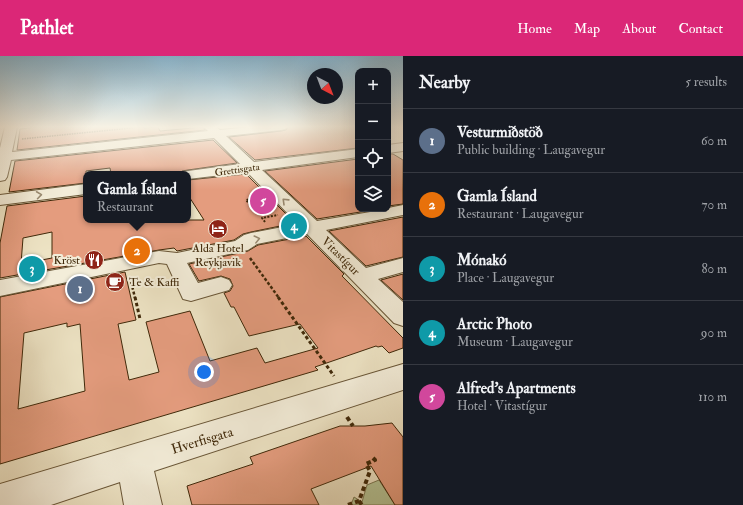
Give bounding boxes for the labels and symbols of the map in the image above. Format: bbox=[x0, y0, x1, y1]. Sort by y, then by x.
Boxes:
north arrow bbox=[307, 68, 343, 104]
street label: Grettisgata bbox=[214, 161, 261, 179]
pin: 5 bbox=[250, 186, 276, 216]
one-way arrow bbox=[36, 191, 42, 200]
one-way arrow bbox=[282, 198, 290, 206]
pin: 4 bbox=[281, 211, 307, 241]
hotel icon: Alda Hotel Reykjavik bbox=[207, 218, 229, 240]
street label: Vitastígur bbox=[318, 234, 363, 279]
one-way arrow bbox=[253, 235, 260, 243]
pin: 2 bbox=[124, 236, 150, 266]
place label: Alda Hotel Reykjavik bbox=[191, 241, 244, 270]
restaurant icon: Kröst bbox=[83, 249, 105, 271]
place label: Kröst bbox=[53, 253, 80, 268]
pin: 3 bbox=[19, 254, 45, 284]
cafe icon: Te & Kaffi bbox=[104, 271, 126, 293]
pin: 1 bbox=[67, 274, 93, 304]
place label: Te & Kaffi bbox=[129, 275, 180, 290]
your location bbox=[194, 362, 214, 382]
street label: Hverfisgata bbox=[169, 423, 235, 458]

